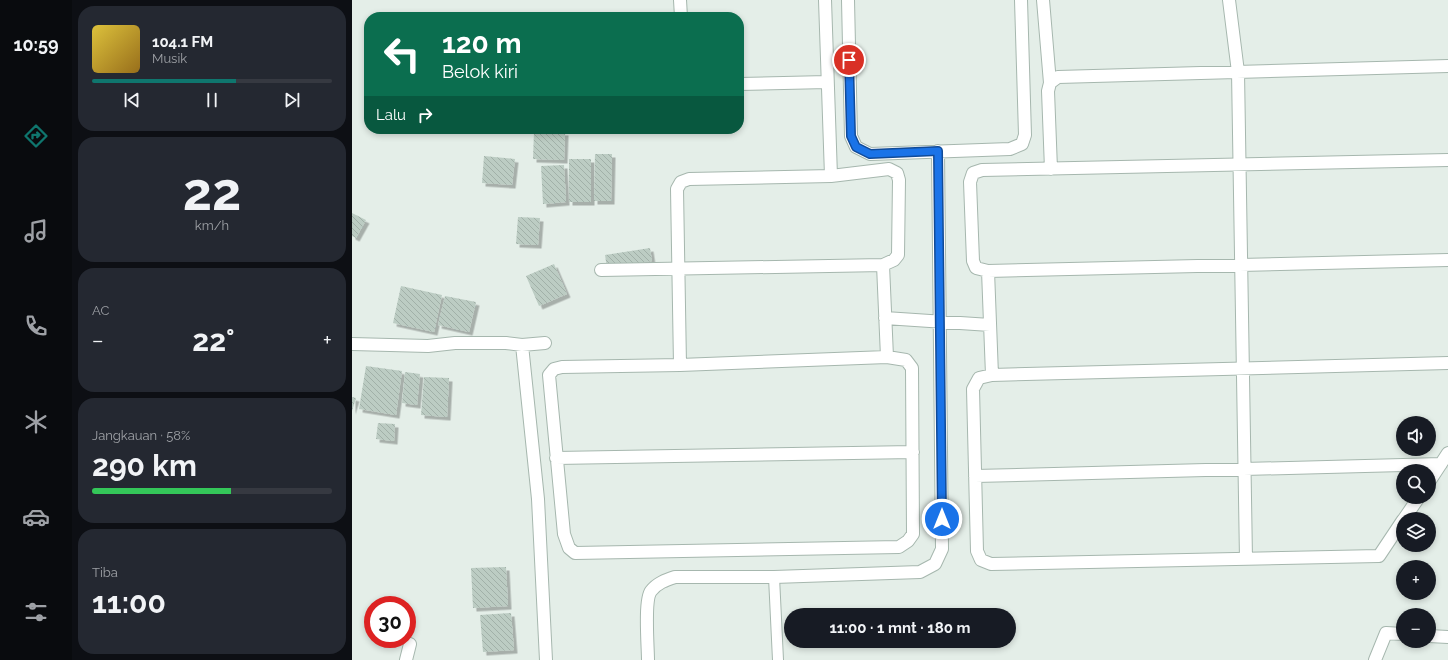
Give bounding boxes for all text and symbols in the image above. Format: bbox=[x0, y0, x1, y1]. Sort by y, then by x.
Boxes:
text: 120 m bbox=[442, 27, 522, 60]
icon: left bbox=[376, 28, 428, 80]
text: 104.1 FM bbox=[152, 33, 213, 51]
text: 10:59 bbox=[14, 34, 58, 55]
pin bbox=[832, 43, 866, 77]
icon: arrive bbox=[838, 49, 860, 71]
text: Musik bbox=[152, 51, 187, 66]
text: Belok kiri bbox=[442, 61, 518, 82]
icon: previous bbox=[121, 89, 143, 111]
icon: pause bbox=[201, 89, 223, 111]
icon: next bbox=[281, 89, 303, 111]
icon: right bbox=[414, 104, 436, 126]
text: Lalu bbox=[376, 106, 406, 124]
icon: directions bbox=[22, 122, 50, 150]
text: 22 bbox=[183, 161, 241, 222]
icon: music bbox=[22, 217, 50, 245]
text: km/h bbox=[195, 218, 229, 233]
text: AC bbox=[92, 303, 109, 318]
icon: phone bbox=[22, 312, 50, 340]
text: 22° bbox=[192, 323, 234, 358]
text: − bbox=[92, 327, 104, 353]
text: + bbox=[323, 327, 332, 353]
icon: climate bbox=[22, 408, 50, 436]
map controls bbox=[1396, 416, 1436, 648]
button: sound bbox=[1396, 416, 1436, 456]
text: Jangkauan · 58% bbox=[92, 428, 190, 443]
text: 290 km bbox=[92, 448, 197, 483]
button: search bbox=[1396, 464, 1436, 504]
position arrow bbox=[921, 498, 963, 540]
icon: car bbox=[22, 503, 50, 531]
button: layers bbox=[1396, 512, 1436, 552]
button: + bbox=[1396, 560, 1436, 600]
text: Tiba bbox=[92, 565, 118, 580]
text: 11:00 bbox=[92, 585, 166, 620]
speed limit sign: 30 bbox=[364, 596, 416, 648]
icon: filters bbox=[22, 598, 50, 626]
button: − bbox=[1396, 608, 1436, 648]
text: 11:00 · 1 mnt · 180 m bbox=[829, 619, 971, 637]

